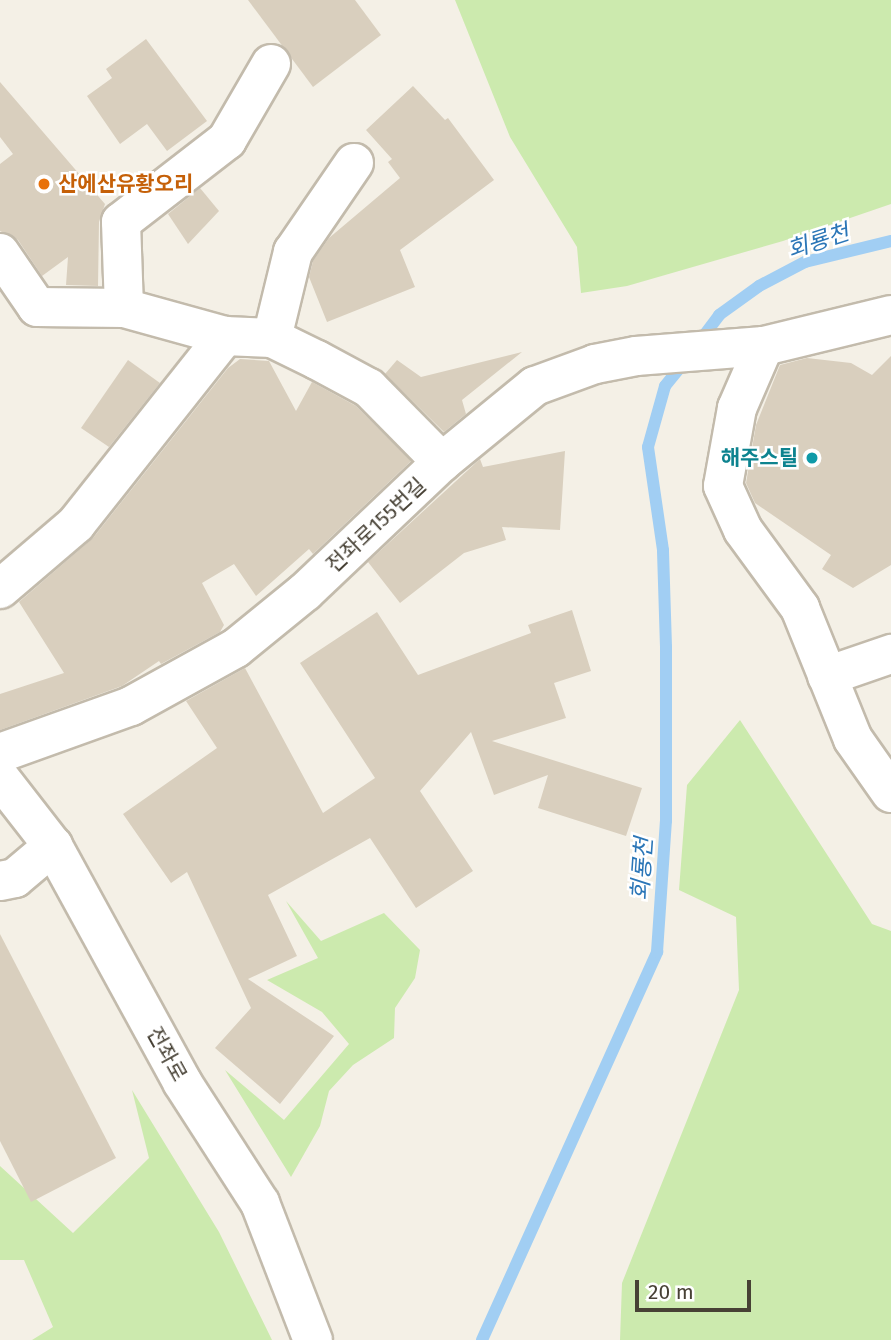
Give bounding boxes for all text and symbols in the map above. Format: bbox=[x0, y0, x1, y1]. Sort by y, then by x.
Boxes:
place label: 산에산유황오리 bbox=[58, 171, 193, 197]
marker: 산에산유황오리 bbox=[36, 176, 52, 192]
water label: 회룡천 bbox=[784, 218, 852, 264]
place label: 해주스틸 bbox=[721, 445, 798, 471]
marker: 해주스틸 bbox=[804, 450, 820, 466]
street label: 전좌로155번길 bbox=[321, 473, 431, 577]
water label: 회룡천 bbox=[626, 836, 658, 902]
street label: 전좌로 bbox=[142, 1023, 192, 1085]
scale bar bbox=[639, 1266, 754, 1310]
text: 20 m bbox=[648, 1279, 694, 1305]

